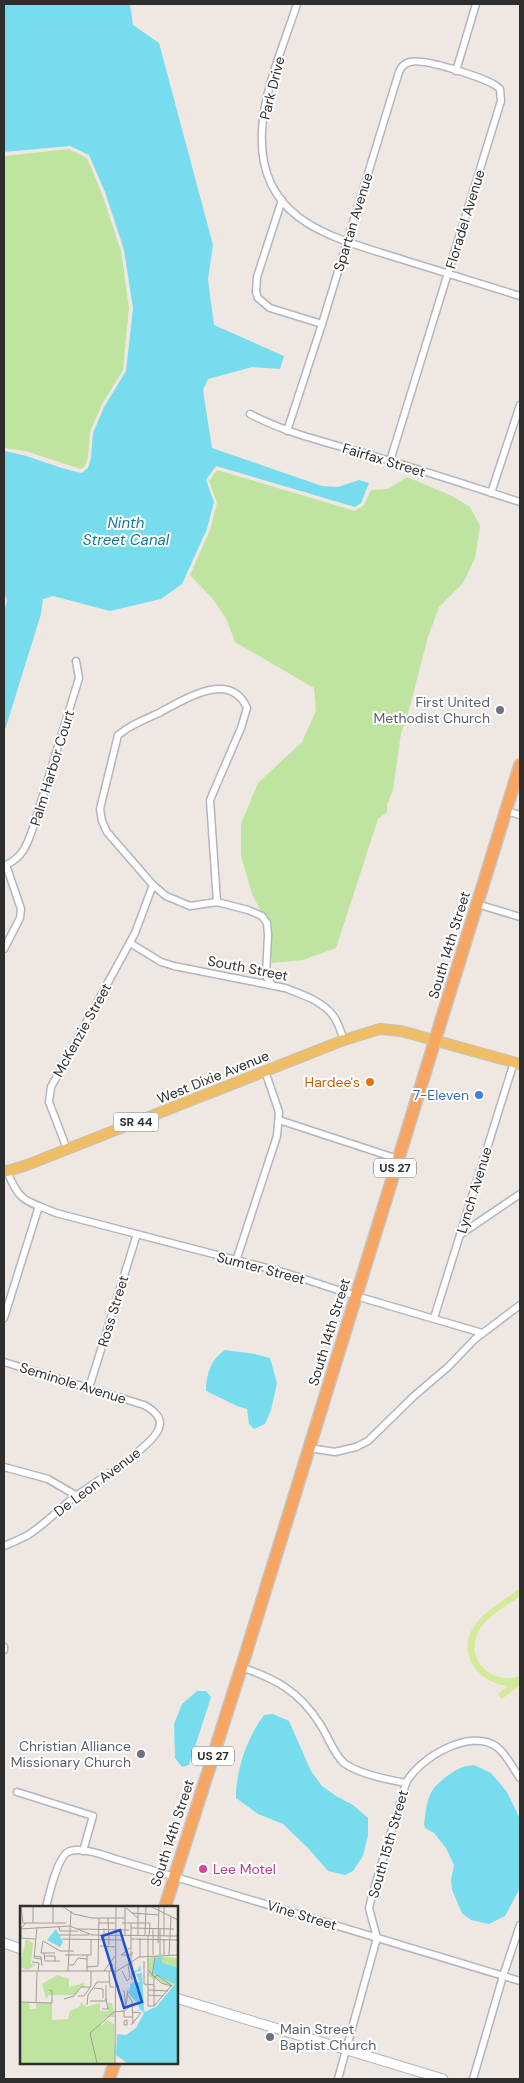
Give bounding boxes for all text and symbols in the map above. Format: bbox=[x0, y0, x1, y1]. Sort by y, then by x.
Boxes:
street label: Park Drive bbox=[255, 54, 289, 121]
street label: Floradel Avenue bbox=[441, 167, 489, 271]
street label: Spartan Avenue bbox=[329, 171, 377, 273]
street label: Fairfax Street bbox=[340, 439, 428, 481]
water label: Ninth Street Canal bbox=[83, 513, 170, 550]
place label: First United Methodist Church bbox=[374, 693, 490, 727]
marker: First United Methodist Church bbox=[494, 704, 506, 716]
street label: Palm Harbor Court bbox=[26, 708, 78, 828]
street label: South 14th Street bbox=[424, 889, 474, 1001]
street label: South Street bbox=[206, 951, 290, 985]
street label: McKenzie Street bbox=[49, 980, 115, 1080]
street label: West Dixie Avenue bbox=[154, 1046, 272, 1108]
place label: Hardee's bbox=[305, 1073, 360, 1091]
marker: Hardee's bbox=[364, 1076, 376, 1088]
place label: 7-Eleven bbox=[413, 1086, 469, 1104]
marker: 7-Eleven bbox=[473, 1089, 485, 1101]
road number: SR 44 bbox=[114, 1112, 158, 1132]
street label: Lynch Avenue bbox=[452, 1144, 496, 1236]
road number: US 27 bbox=[374, 1158, 416, 1178]
street label: Sumter Street bbox=[215, 1248, 307, 1288]
street label: Ross Street bbox=[94, 1273, 132, 1349]
street label: South 14th Street bbox=[304, 1276, 354, 1388]
street label: Seminole Avenue bbox=[17, 1358, 129, 1408]
street label: De Leon Avenue bbox=[50, 1443, 144, 1520]
place label: Christian Alliance Missionary Church bbox=[11, 1737, 131, 1771]
road number: US 27 bbox=[192, 1746, 234, 1765]
marker: Christian Alliance Missionary Church bbox=[135, 1748, 147, 1760]
street label: South 14th Street bbox=[146, 1777, 198, 1889]
street label: South 15th Street bbox=[364, 1788, 412, 1900]
place label: Lee Motel bbox=[213, 1860, 276, 1878]
marker: Lee Motel bbox=[197, 1863, 209, 1875]
street label: Vine Street bbox=[265, 1896, 339, 1934]
inset map bbox=[20, 1906, 178, 2063]
place label: Main Street Baptist Church bbox=[280, 2020, 376, 2054]
marker: Main Street Baptist Church bbox=[264, 2031, 276, 2043]

